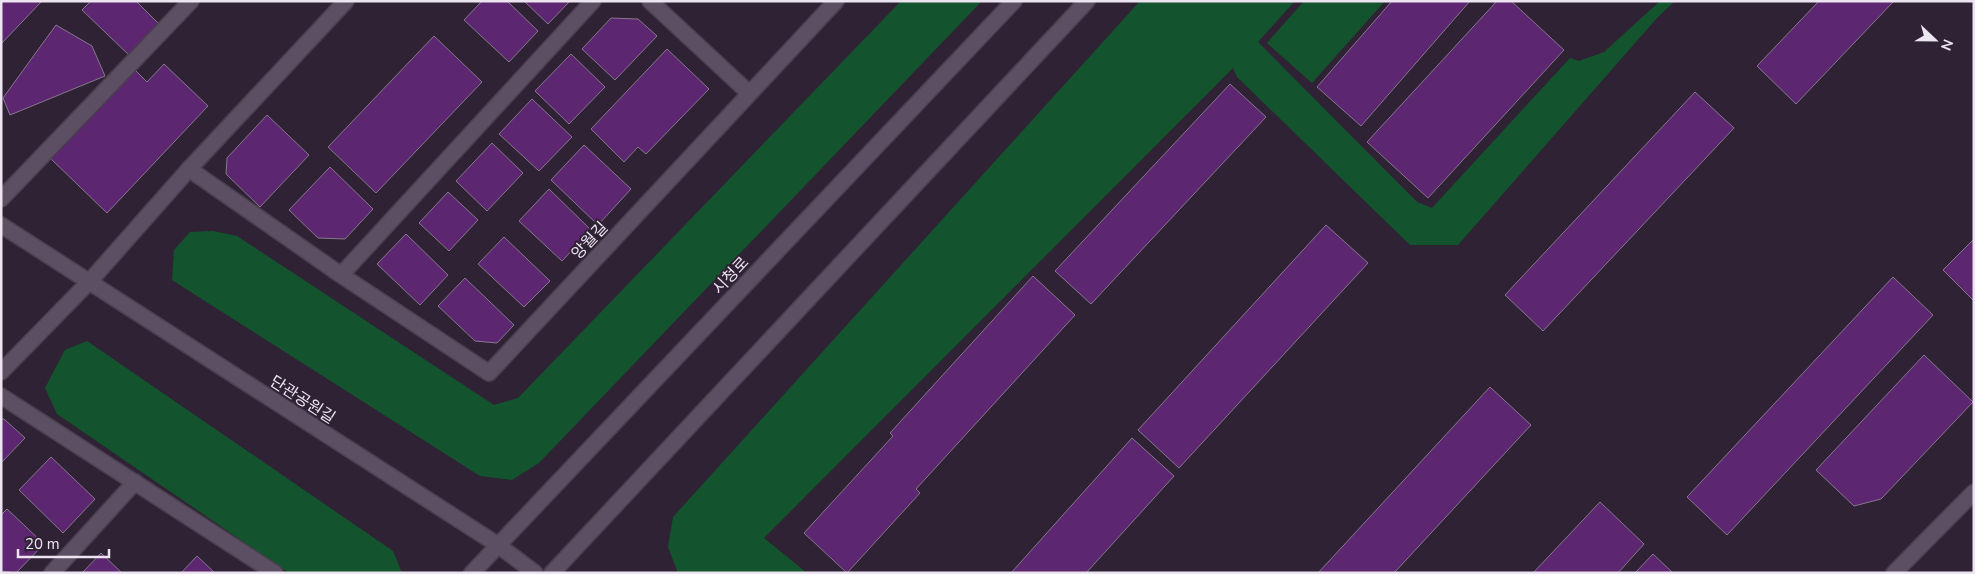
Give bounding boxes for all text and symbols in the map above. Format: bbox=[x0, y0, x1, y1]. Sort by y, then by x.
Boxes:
north arrow bbox=[1910, 15, 1960, 65]
text: N bbox=[1936, 36, 1957, 53]
street label: 앙월길 bbox=[567, 217, 613, 264]
street label: 시청로 bbox=[708, 252, 754, 299]
street label: 단관공원길 bbox=[266, 371, 339, 429]
scale bar bbox=[18, 526, 109, 558]
text: 20 m bbox=[25, 534, 60, 554]

